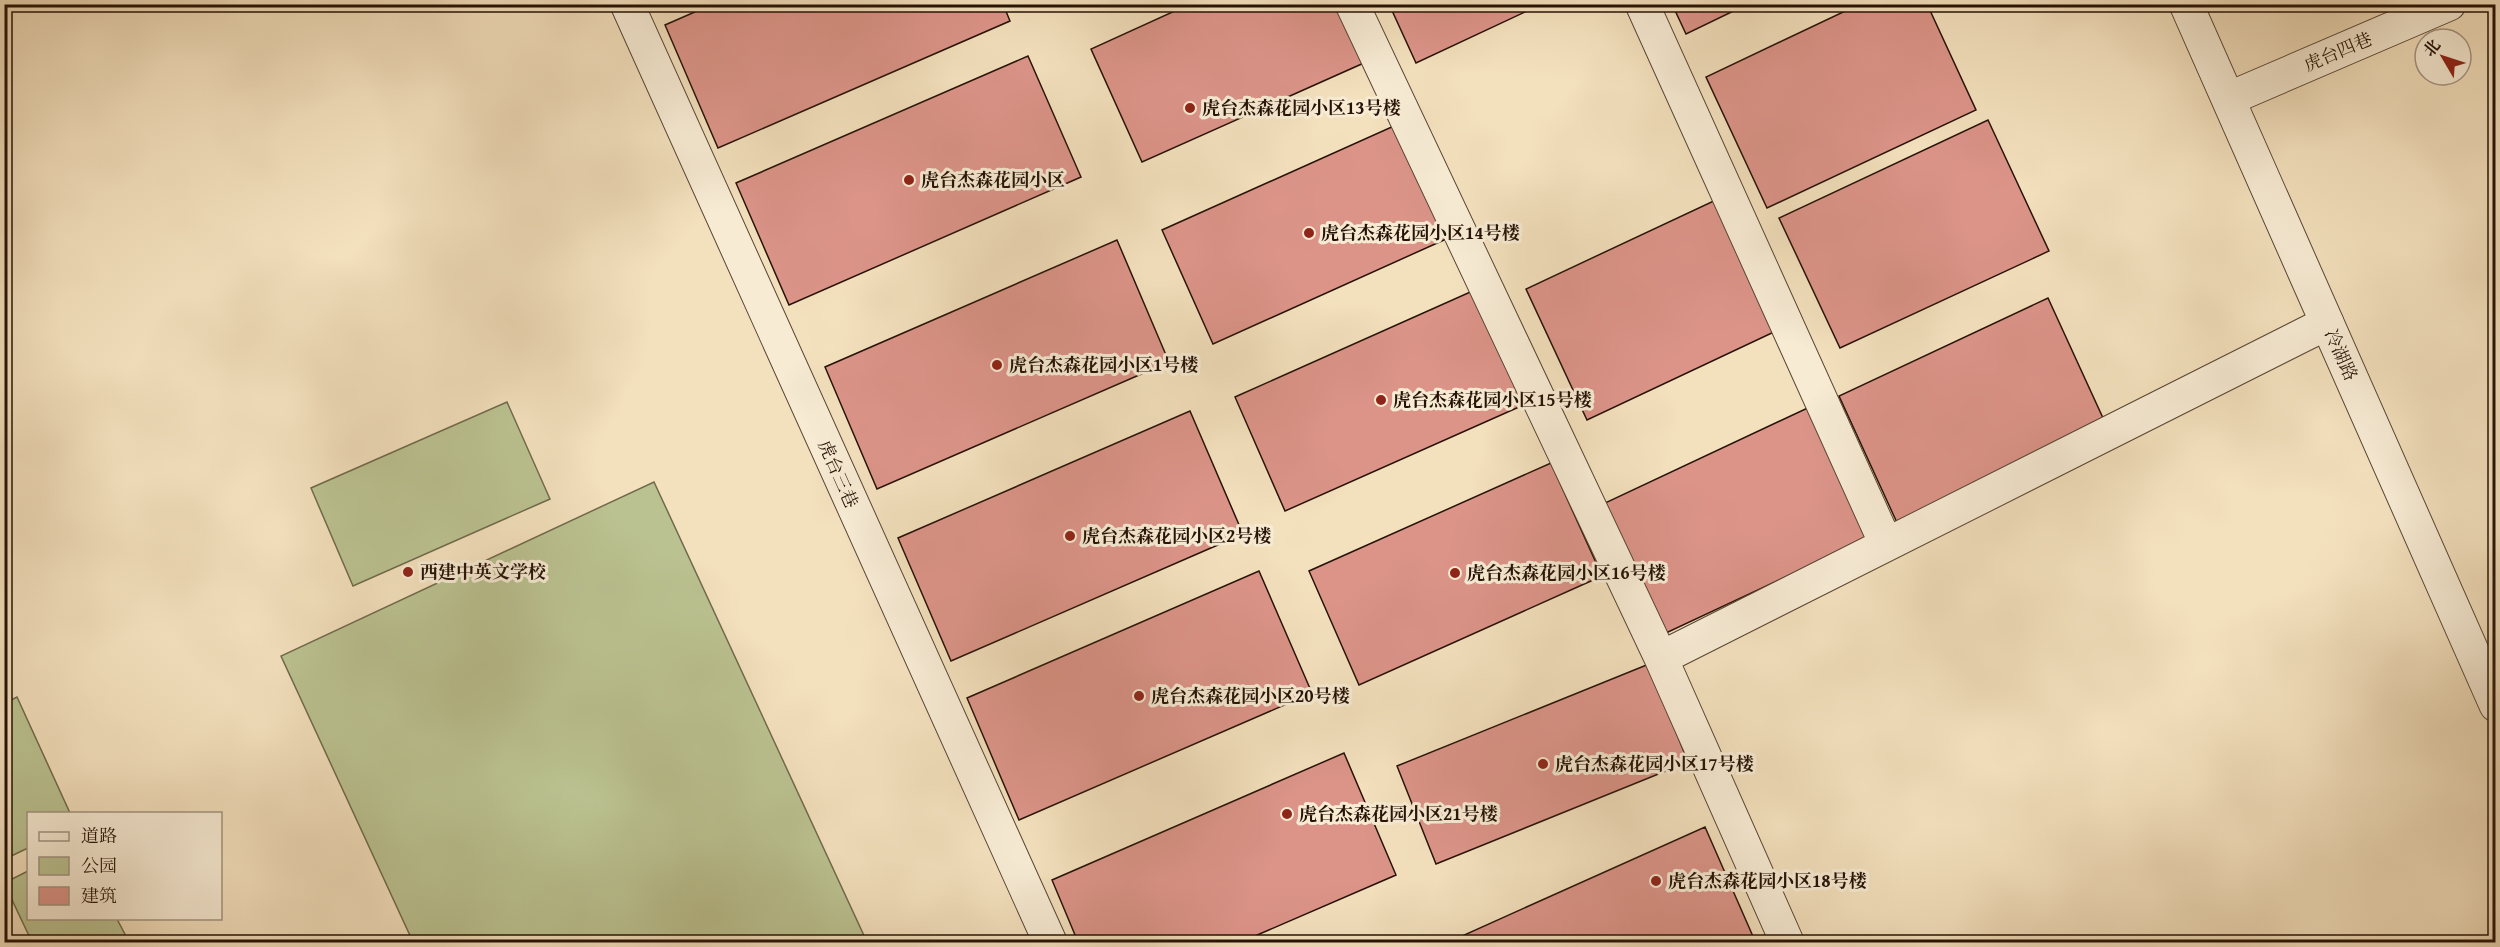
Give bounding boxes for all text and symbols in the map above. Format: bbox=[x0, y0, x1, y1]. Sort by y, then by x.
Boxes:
street label: 虎台四巷 bbox=[2299, 25, 2376, 78]
north arrow bbox=[2413, 27, 2473, 87]
text: 北 bbox=[2417, 34, 2446, 61]
place label: 虎台杰森花园小区13号楼 bbox=[1202, 94, 1401, 121]
marker: 虎台杰森花园小区13号楼 bbox=[1183, 101, 1197, 115]
place label: 虎台杰森花园小区 bbox=[921, 166, 1065, 193]
marker: 虎台杰森花园小区 bbox=[902, 173, 916, 187]
place label: 虎台杰森花园小区14号楼 bbox=[1321, 219, 1520, 246]
marker: 虎台杰森花园小区14号楼 bbox=[1302, 226, 1316, 240]
street label: 冷湖路 bbox=[2318, 325, 2365, 385]
place label: 虎台杰森花园小区1号楼 bbox=[1009, 351, 1198, 378]
marker: 虎台杰森花园小区1号楼 bbox=[990, 358, 1004, 372]
place label: 虎台杰森花园小区15号楼 bbox=[1393, 386, 1592, 413]
marker: 虎台杰森花园小区15号楼 bbox=[1374, 393, 1388, 407]
street label: 虎台三巷 bbox=[811, 435, 865, 512]
place label: 虎台杰森花园小区2号楼 bbox=[1082, 522, 1271, 549]
marker: 虎台杰森花园小区2号楼 bbox=[1063, 529, 1077, 543]
place label: 西建中英文学校 bbox=[420, 558, 546, 585]
place label: 虎台杰森花园小区16号楼 bbox=[1467, 559, 1666, 586]
marker: 西建中英文学校 bbox=[401, 565, 415, 579]
marker: 虎台杰森花园小区16号楼 bbox=[1448, 566, 1462, 580]
place label: 虎台杰森花园小区20号楼 bbox=[1151, 682, 1350, 709]
marker: 虎台杰森花园小区20号楼 bbox=[1132, 689, 1146, 703]
place label: 虎台杰森花园小区17号楼 bbox=[1555, 750, 1754, 777]
marker: 虎台杰森花园小区17号楼 bbox=[1536, 757, 1550, 771]
place label: 虎台杰森花园小区21号楼 bbox=[1299, 800, 1498, 827]
marker: 虎台杰森花园小区21号楼 bbox=[1280, 807, 1294, 821]
legend bbox=[27, 812, 222, 920]
text: 道路 bbox=[81, 822, 117, 849]
text: 公园 bbox=[81, 852, 117, 879]
place label: 虎台杰森花园小区18号楼 bbox=[1668, 867, 1867, 894]
marker: 虎台杰森花园小区18号楼 bbox=[1649, 874, 1663, 888]
text: 建筑 bbox=[81, 882, 117, 909]

